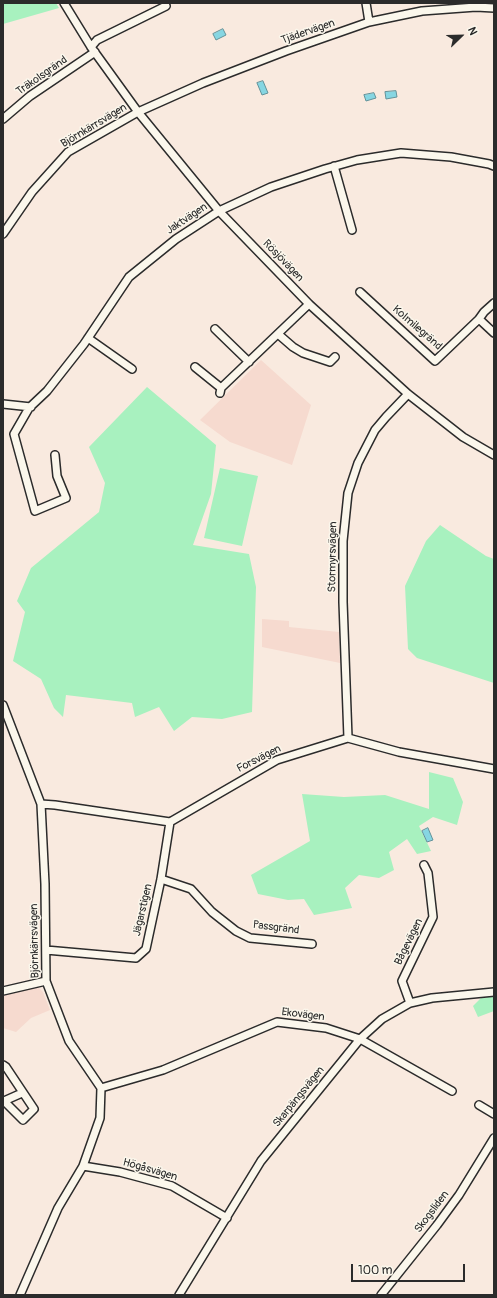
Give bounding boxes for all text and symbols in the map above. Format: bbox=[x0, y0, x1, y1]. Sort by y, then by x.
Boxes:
north arrow bbox=[441, 16, 481, 56]
street label: Tjädervägen bbox=[279, 17, 337, 47]
text: N bbox=[465, 25, 480, 37]
street label: Träkolsgränd bbox=[14, 54, 70, 98]
street label: Björnkärrsvägen bbox=[59, 101, 129, 151]
street label: Jaktvägen bbox=[164, 201, 210, 237]
street label: Rösjövägen bbox=[260, 237, 306, 285]
street label: Kolmilegränd bbox=[390, 303, 444, 353]
street label: Stormyrsvägen bbox=[326, 521, 340, 593]
street label: Forsvägen bbox=[235, 742, 283, 776]
street label: Jägarstigen bbox=[131, 883, 155, 937]
street label: Björnkärrsvägen bbox=[28, 904, 42, 978]
street label: Bågevägen bbox=[392, 917, 426, 967]
street label: Passgränd bbox=[252, 919, 300, 937]
street label: Ekovägen bbox=[281, 1006, 325, 1024]
street label: Skarpängsvägen bbox=[270, 1064, 328, 1130]
street label: Högåsvägen bbox=[121, 1156, 179, 1184]
street label: Skogsliden bbox=[412, 1189, 452, 1235]
scale bar bbox=[353, 1256, 467, 1282]
text: 100 m bbox=[358, 1263, 392, 1278]

